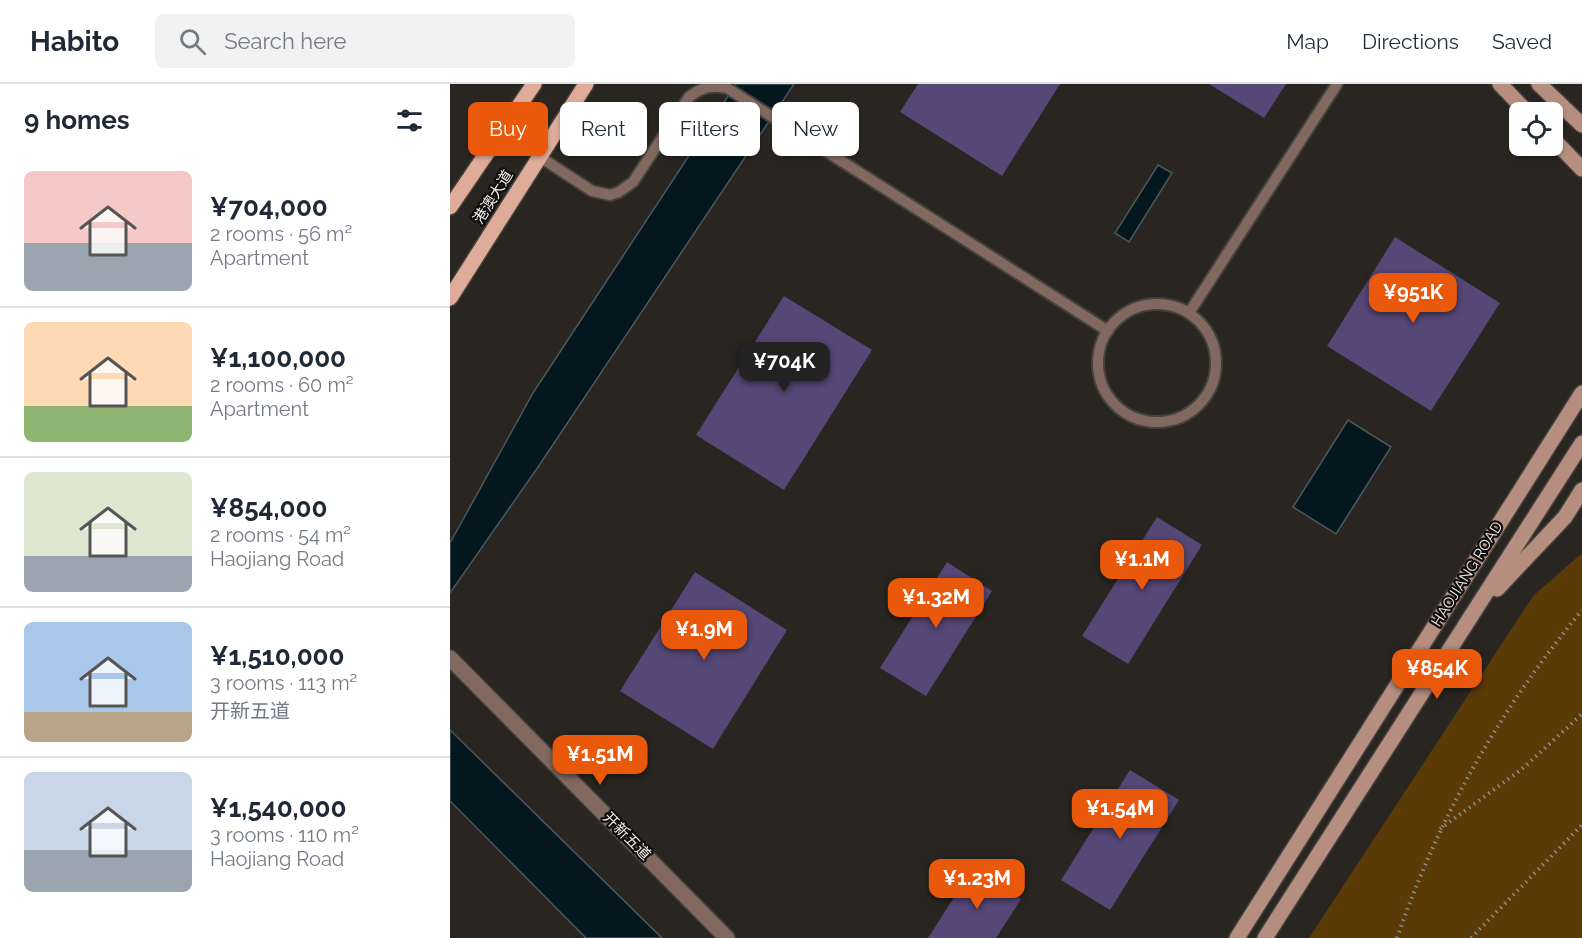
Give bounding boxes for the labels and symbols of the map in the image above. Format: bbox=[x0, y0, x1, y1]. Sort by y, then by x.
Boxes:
street label: 港澳大道 bbox=[469, 167, 517, 227]
pin: ¥951K bbox=[1371, 273, 1455, 324]
pin: ¥704K bbox=[742, 342, 826, 393]
street label: HAOJIANG ROAD bbox=[1427, 518, 1507, 630]
pin: ¥1.1M bbox=[1100, 540, 1184, 591]
pin: ¥1.32M bbox=[887, 578, 985, 629]
pin: ¥1.9M bbox=[662, 610, 746, 661]
pin: ¥854K bbox=[1395, 649, 1479, 700]
pin: ¥1.51M bbox=[551, 735, 649, 786]
pin: ¥1.54M bbox=[1071, 789, 1169, 840]
street label: 开新五道 bbox=[599, 808, 655, 864]
pin: ¥1.23M bbox=[928, 859, 1026, 910]

